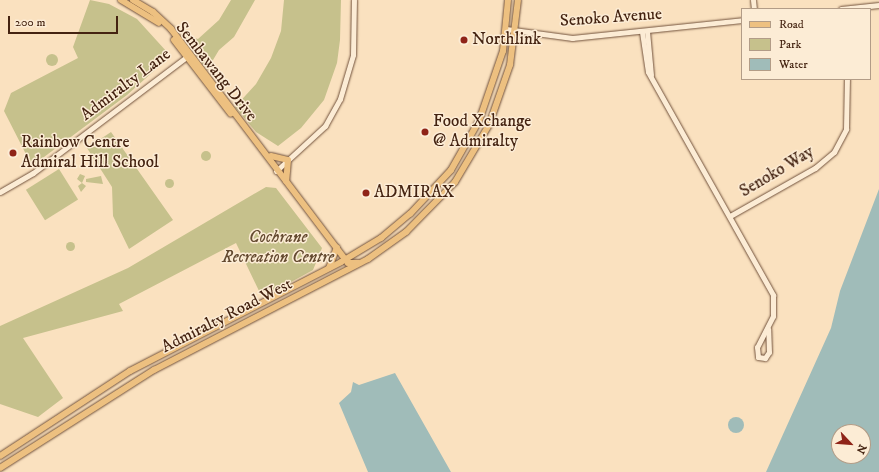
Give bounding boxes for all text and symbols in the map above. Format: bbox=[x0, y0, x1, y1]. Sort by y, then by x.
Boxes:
street label: Senoko Avenue bbox=[559, 4, 663, 32]
scale bar bbox=[10, 8, 120, 34]
legend bbox=[741, 8, 871, 80]
text: 200 m bbox=[15, 15, 45, 30]
text: Road bbox=[779, 17, 804, 32]
street label: Sembawang Drive bbox=[171, 18, 261, 126]
place label: Northlink bbox=[472, 30, 541, 50]
marker: Northlink bbox=[459, 35, 469, 45]
text: Park bbox=[779, 37, 801, 52]
street label: Admiralty Lane bbox=[77, 44, 175, 126]
text: Water bbox=[779, 57, 808, 72]
place label: Food Xchange @ Admiralty bbox=[433, 112, 531, 152]
marker: Food Xchange @ Admiralty bbox=[420, 127, 430, 137]
place label: Rainbow Centre Admiral Hill School bbox=[21, 133, 159, 173]
street label: Senoko Way bbox=[736, 142, 818, 202]
marker: Rainbow Centre Admiral Hill School bbox=[8, 148, 18, 158]
place label: ADMIRAX bbox=[374, 183, 454, 203]
marker: ADMIRAX bbox=[361, 188, 371, 198]
park label: Cochrane Recreation Centre bbox=[222, 228, 334, 268]
street label: Admiralty Road West bbox=[158, 274, 296, 358]
north arrow bbox=[831, 424, 871, 464]
text: N bbox=[853, 442, 869, 456]

